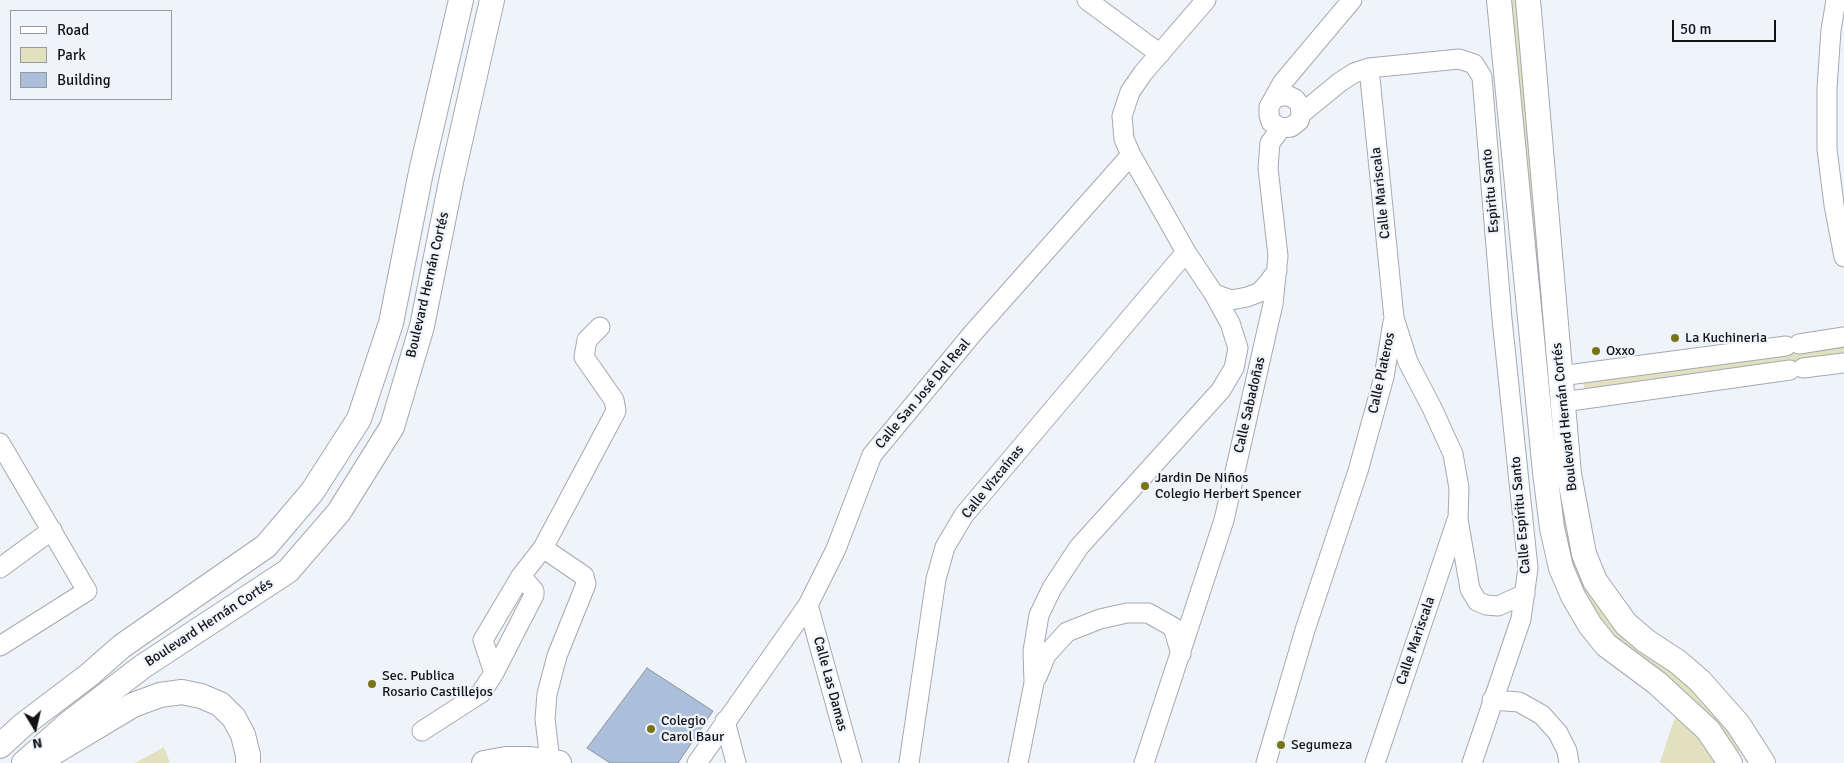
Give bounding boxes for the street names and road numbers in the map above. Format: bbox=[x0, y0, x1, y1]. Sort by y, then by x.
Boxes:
street label: Calle Mariscala bbox=[1368, 146, 1394, 240]
street label: Espiritu Santo bbox=[1479, 148, 1503, 234]
street label: Boulevard Hernán Cortés bbox=[403, 210, 453, 360]
street label: Calle Plateros bbox=[1365, 331, 1399, 415]
street label: Calle San José Del Real bbox=[872, 336, 974, 452]
street label: Boulevard Hernán Cortés bbox=[1549, 342, 1581, 492]
street label: Calle Sabadoñas bbox=[1231, 355, 1269, 455]
street label: Calle Vizcaínas bbox=[958, 442, 1028, 522]
street label: Calle Espíritu Santo bbox=[1507, 455, 1535, 575]
street label: Boulevard Hernán Cortés bbox=[142, 575, 276, 671]
street label: Calle Mariscala bbox=[1393, 595, 1439, 687]
street label: Calle Las Damas bbox=[809, 635, 851, 733]

